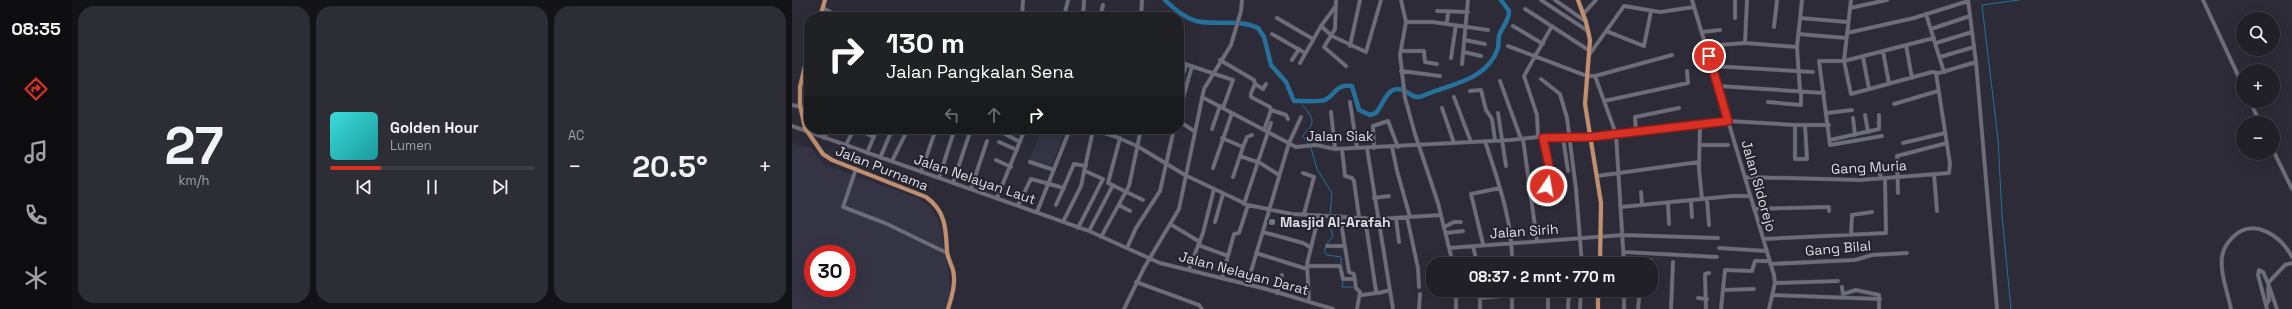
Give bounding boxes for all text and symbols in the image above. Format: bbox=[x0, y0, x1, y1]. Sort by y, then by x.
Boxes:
map controls bbox=[2236, 12, 2280, 160]
button: search bbox=[2236, 12, 2280, 56]
text: 08:35 bbox=[11, 17, 61, 40]
text: 130 m bbox=[886, 25, 965, 61]
icon: right bbox=[820, 28, 872, 80]
pin bbox=[1692, 39, 1726, 73]
icon: arrive bbox=[1698, 45, 1720, 67]
text: Jalan Pangkalan Sena bbox=[886, 60, 1074, 83]
button: + bbox=[2236, 64, 2280, 108]
icon: directions bbox=[22, 75, 50, 103]
icon: left bbox=[941, 104, 963, 126]
icon: ahead bbox=[983, 104, 1005, 126]
icon: right bbox=[1025, 104, 1047, 126]
text: 27 bbox=[164, 113, 224, 179]
button: − bbox=[2236, 116, 2280, 160]
text: Golden Hour bbox=[390, 118, 479, 137]
text: AC bbox=[568, 127, 584, 144]
street label: Jalan Siak bbox=[1306, 127, 1374, 145]
text: Lumen bbox=[390, 137, 432, 154]
icon: music bbox=[22, 138, 50, 166]
street label: Jalan Sidorejo bbox=[1737, 138, 1781, 234]
street label: Jalan Purnama bbox=[833, 141, 931, 195]
text: 20.5° bbox=[632, 147, 708, 186]
street label: Jalan Nelayan Laut bbox=[912, 150, 1038, 208]
text: − bbox=[568, 152, 582, 180]
text: + bbox=[758, 152, 772, 180]
street label: Gang Muria bbox=[1831, 156, 1907, 178]
position arrow bbox=[1526, 165, 1568, 207]
text: km/h bbox=[179, 172, 209, 189]
icon: previous bbox=[353, 176, 375, 198]
icon: pause bbox=[421, 176, 443, 198]
icon: next bbox=[489, 176, 511, 198]
icon: phone bbox=[22, 201, 50, 229]
place label: Masjid Al-Arafah bbox=[1280, 213, 1391, 231]
marker: Masjid Al-Arafah bbox=[1267, 217, 1277, 227]
street label: Jalan Sirih bbox=[1489, 220, 1559, 242]
street label: Gang Bilal bbox=[1804, 236, 1872, 260]
speed limit sign: 30 bbox=[804, 245, 856, 297]
street label: Jalan Nelayan Darat bbox=[1177, 247, 1311, 299]
icon: climate bbox=[22, 264, 50, 292]
text: 08:37 · 2 mnt · 770 m bbox=[1469, 267, 1615, 286]

